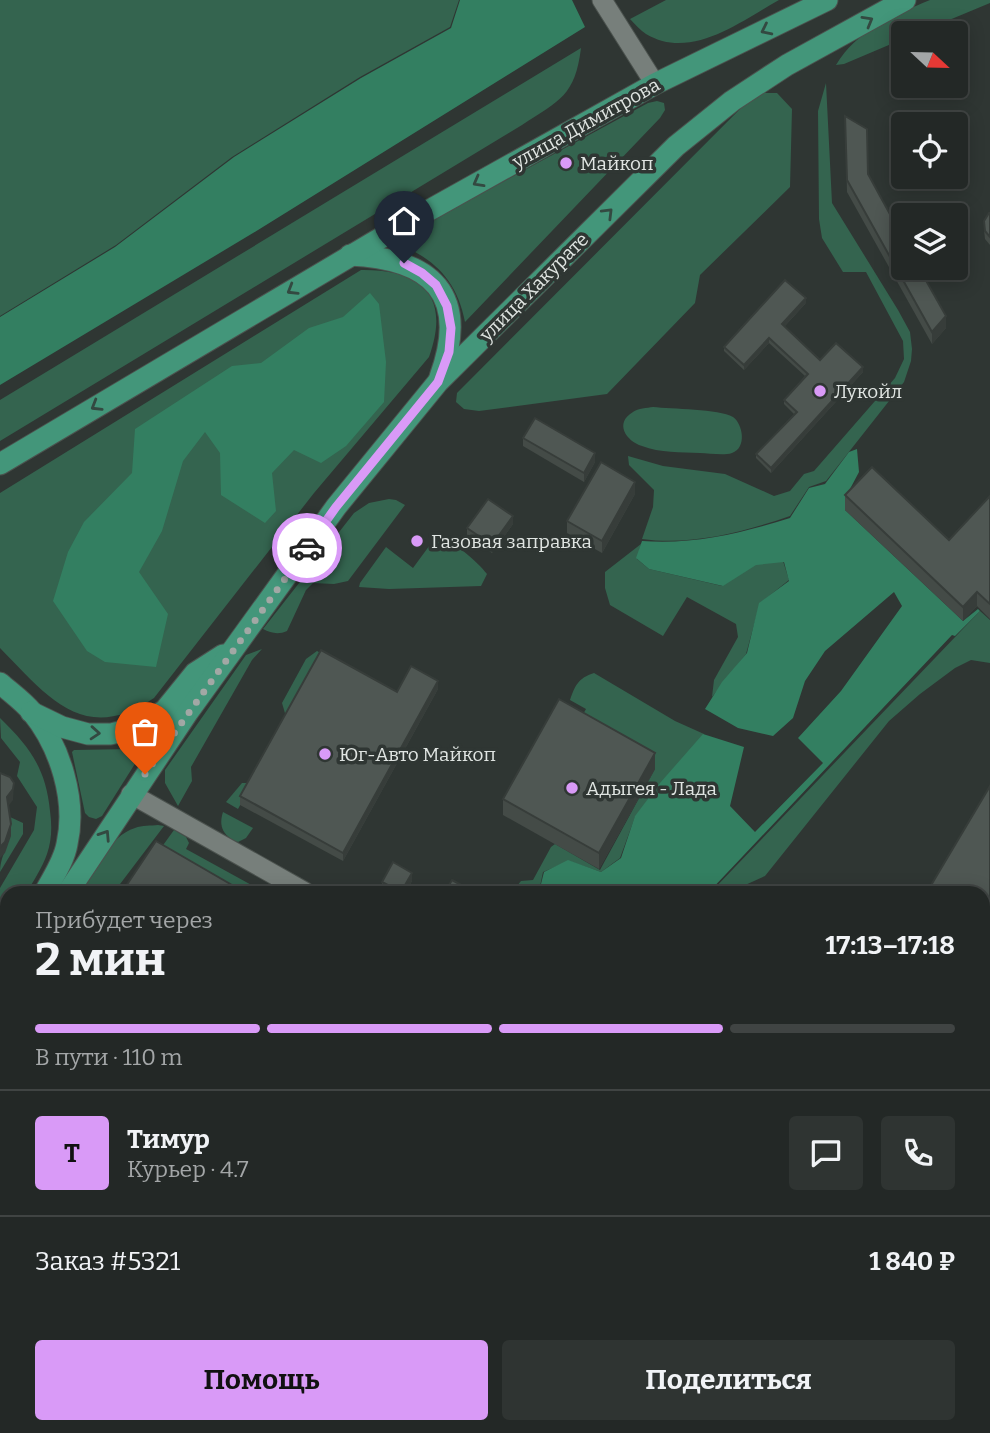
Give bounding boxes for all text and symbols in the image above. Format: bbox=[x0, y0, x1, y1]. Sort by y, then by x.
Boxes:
one-way arrow bbox=[861, 16, 874, 29]
one-way arrow bbox=[761, 21, 773, 35]
north arrow bbox=[891, 21, 968, 98]
map controls bbox=[891, 21, 968, 280]
street label: улица Димитрова bbox=[507, 73, 664, 174]
button: locate bbox=[891, 112, 968, 189]
place label: Майкоп bbox=[580, 152, 653, 175]
marker: Майкоп bbox=[558, 155, 574, 171]
one-way arrow bbox=[473, 174, 486, 187]
pin bbox=[374, 191, 434, 263]
icon: home bbox=[385, 202, 423, 240]
button: layers bbox=[891, 203, 968, 280]
one-way arrow bbox=[600, 209, 613, 222]
street label: улица Хакурате bbox=[474, 228, 593, 347]
one-way arrow bbox=[286, 282, 299, 295]
place label: Лукойл bbox=[834, 380, 902, 403]
marker: Лукойл bbox=[812, 383, 828, 399]
one-way arrow bbox=[91, 398, 104, 411]
courier bbox=[272, 513, 342, 583]
icon: car bbox=[288, 529, 326, 567]
place label: Газовая заправка bbox=[431, 530, 592, 553]
marker: Газовая заправка bbox=[409, 533, 425, 549]
pin bbox=[115, 702, 175, 774]
icon: bag bbox=[126, 713, 164, 751]
one-way arrow bbox=[90, 725, 101, 740]
place label: Юг-Авто Майкоп bbox=[339, 743, 496, 766]
marker: Юг-Авто Майкоп bbox=[317, 746, 333, 762]
place label: Адыгея - Лада bbox=[586, 777, 718, 800]
marker: Адыгея - Лада bbox=[564, 780, 580, 796]
one-way arrow bbox=[97, 830, 110, 843]
text: Прибудет через bbox=[35, 906, 213, 934]
text: 17:13–17:18 bbox=[825, 930, 955, 961]
text: 2 мин bbox=[35, 932, 166, 987]
text: В пути · 110 m bbox=[35, 1043, 182, 1071]
button: chat bbox=[789, 1116, 863, 1190]
button: phone bbox=[881, 1116, 955, 1190]
text: Тимур bbox=[127, 1124, 210, 1155]
text: Т bbox=[64, 1138, 80, 1169]
text: Курьер · 4.7 bbox=[127, 1155, 249, 1183]
text: Заказ #5321 bbox=[35, 1246, 180, 1277]
text: 1 840 ₽ bbox=[869, 1246, 955, 1277]
button: Помощь bbox=[35, 1340, 488, 1420]
button: Поделиться bbox=[502, 1340, 955, 1420]

